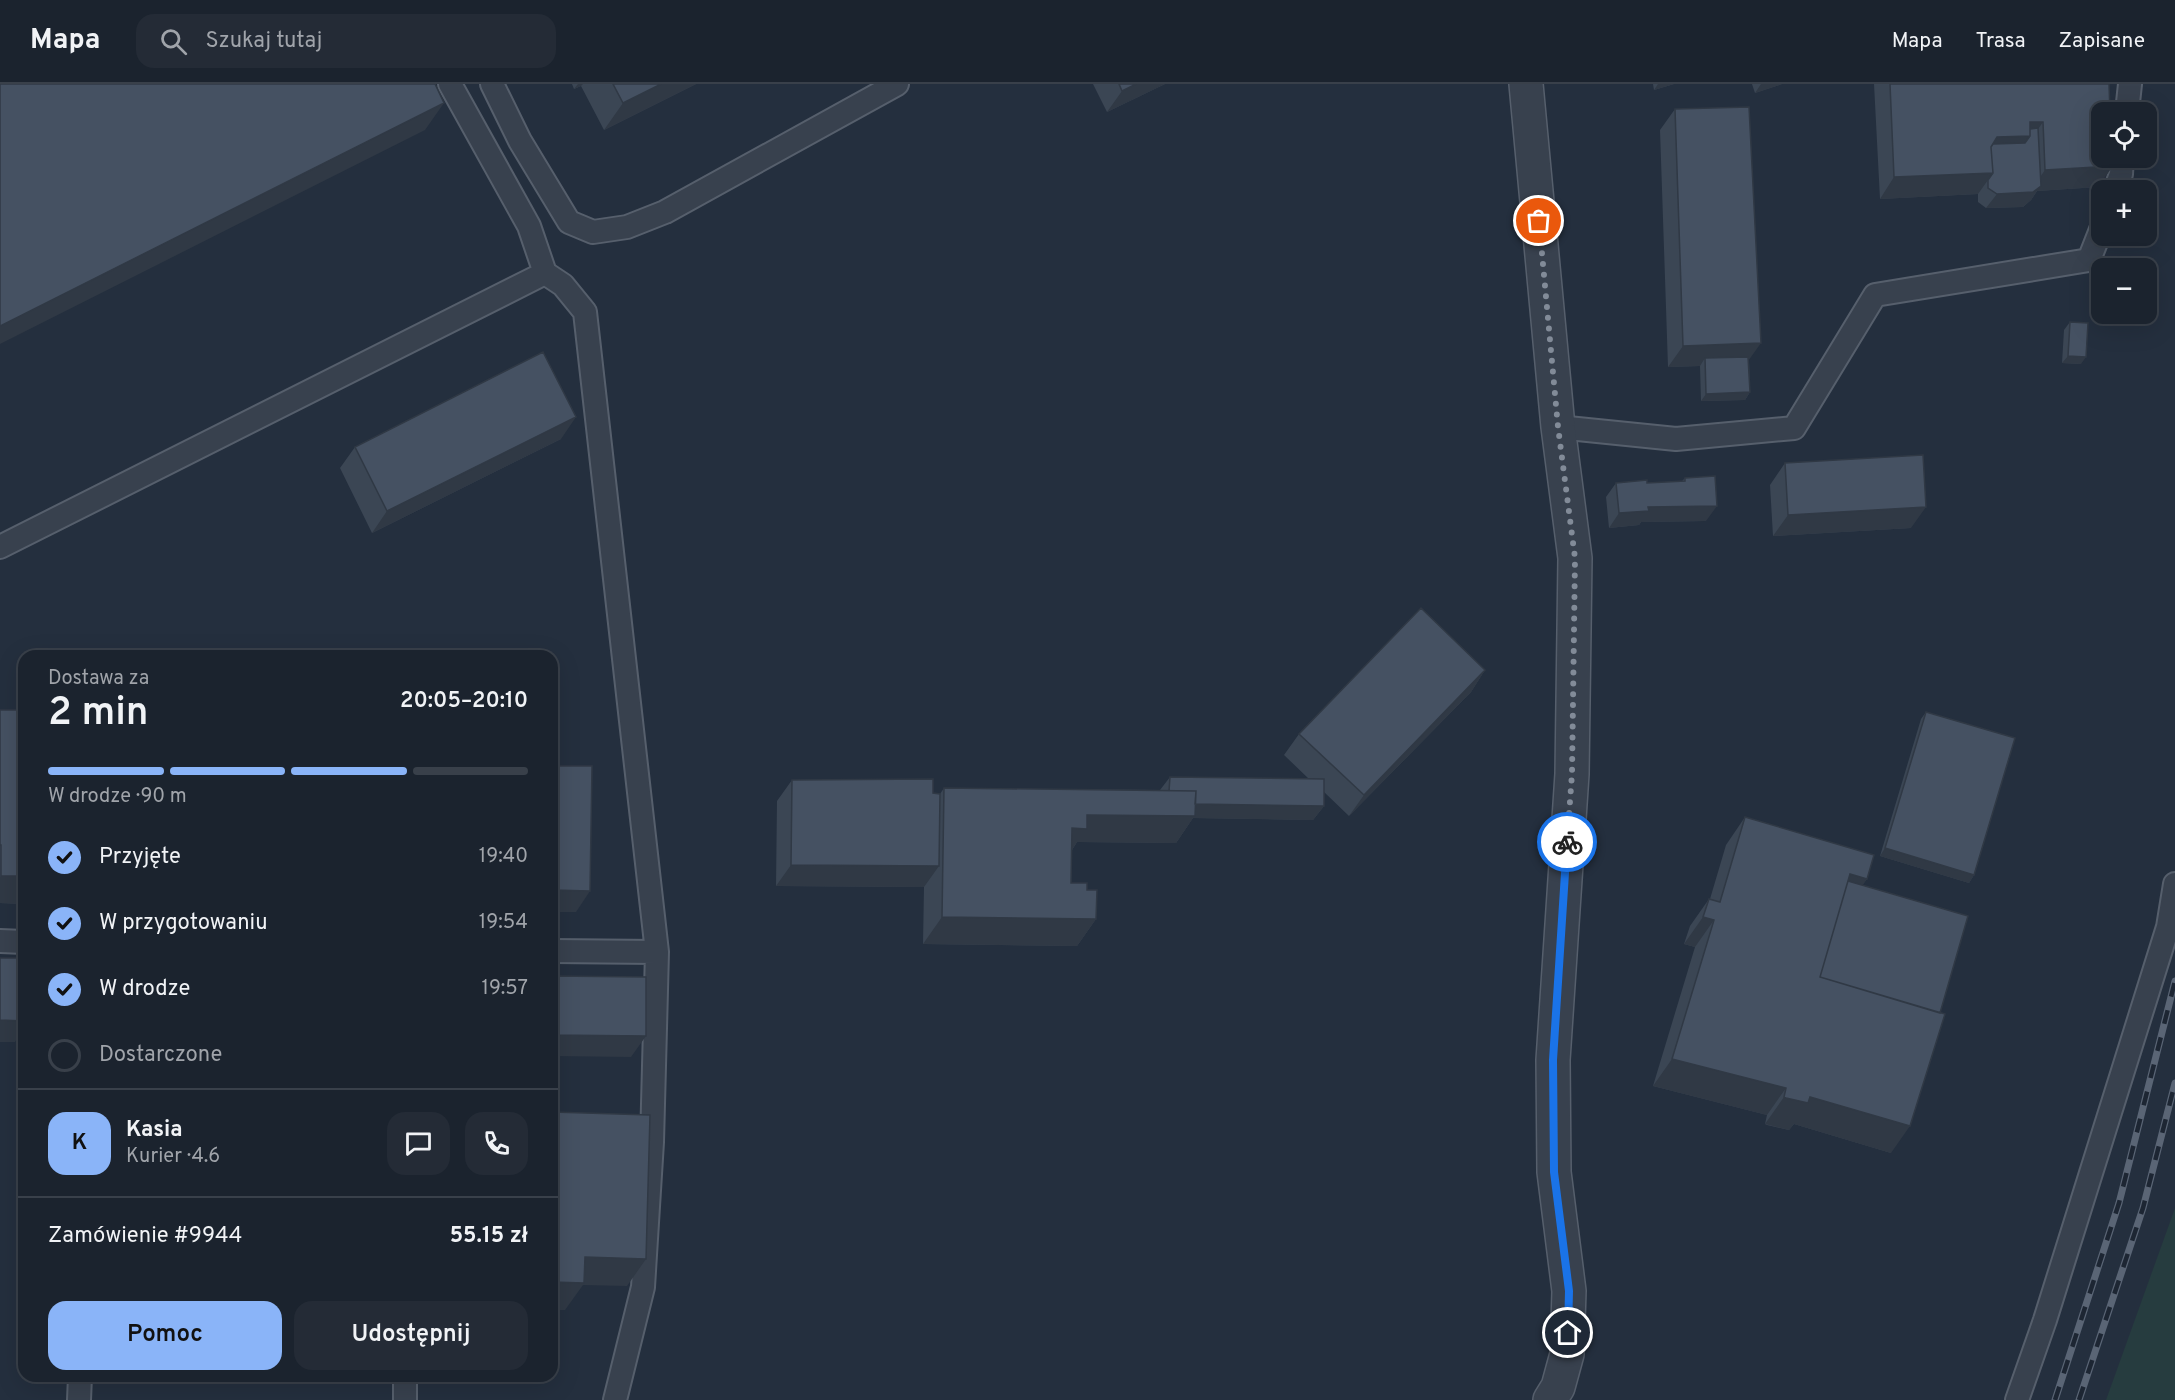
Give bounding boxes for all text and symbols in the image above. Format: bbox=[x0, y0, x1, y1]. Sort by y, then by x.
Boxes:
search box bbox=[136, 14, 556, 68]
text: Mapa bbox=[30, 23, 100, 59]
icon: search bbox=[157, 25, 190, 58]
text: Szukaj tutaj bbox=[205, 28, 322, 55]
text: Mapa bbox=[1892, 28, 1943, 55]
text: Trasa bbox=[1976, 28, 2025, 55]
text: Zapisane bbox=[2058, 28, 2145, 55]
map controls bbox=[2091, 102, 2157, 324]
button: locate bbox=[2091, 102, 2157, 168]
button: + bbox=[2091, 180, 2157, 246]
pin bbox=[1513, 195, 1564, 246]
icon: bag bbox=[1522, 204, 1555, 237]
button: − bbox=[2091, 258, 2157, 324]
text: Dostawa za bbox=[48, 666, 149, 692]
text: 20:05–20:10 bbox=[400, 688, 528, 715]
text: 2 min bbox=[48, 690, 149, 739]
text: W drodze · 90 m bbox=[48, 784, 187, 810]
courier bbox=[1537, 812, 1597, 872]
icon: bike bbox=[1551, 826, 1584, 859]
icon: check bbox=[48, 841, 81, 874]
text: Przyjęte bbox=[99, 844, 181, 871]
text: 19:40 bbox=[479, 844, 528, 870]
icon: check bbox=[48, 907, 81, 940]
text: W przygotowaniu bbox=[99, 910, 268, 937]
text: 19:54 bbox=[479, 910, 528, 936]
icon: check bbox=[48, 973, 81, 1006]
text: W drodze bbox=[99, 976, 190, 1003]
text: 19:57 bbox=[481, 976, 528, 1002]
text: Dostarczone bbox=[99, 1042, 222, 1069]
button: chat bbox=[387, 1112, 450, 1175]
button: phone bbox=[465, 1112, 528, 1175]
text: Kasia bbox=[126, 1117, 183, 1144]
text: K bbox=[72, 1130, 87, 1157]
text: Kurier · 4.6 bbox=[126, 1144, 220, 1170]
text: Zamówienie #9944 bbox=[48, 1223, 242, 1250]
text: 55.15 zł bbox=[450, 1223, 528, 1250]
button: Pomoc bbox=[48, 1301, 282, 1370]
button: Udostępnij bbox=[294, 1301, 528, 1370]
pin bbox=[1542, 1307, 1593, 1358]
icon: home bbox=[1551, 1316, 1584, 1349]

